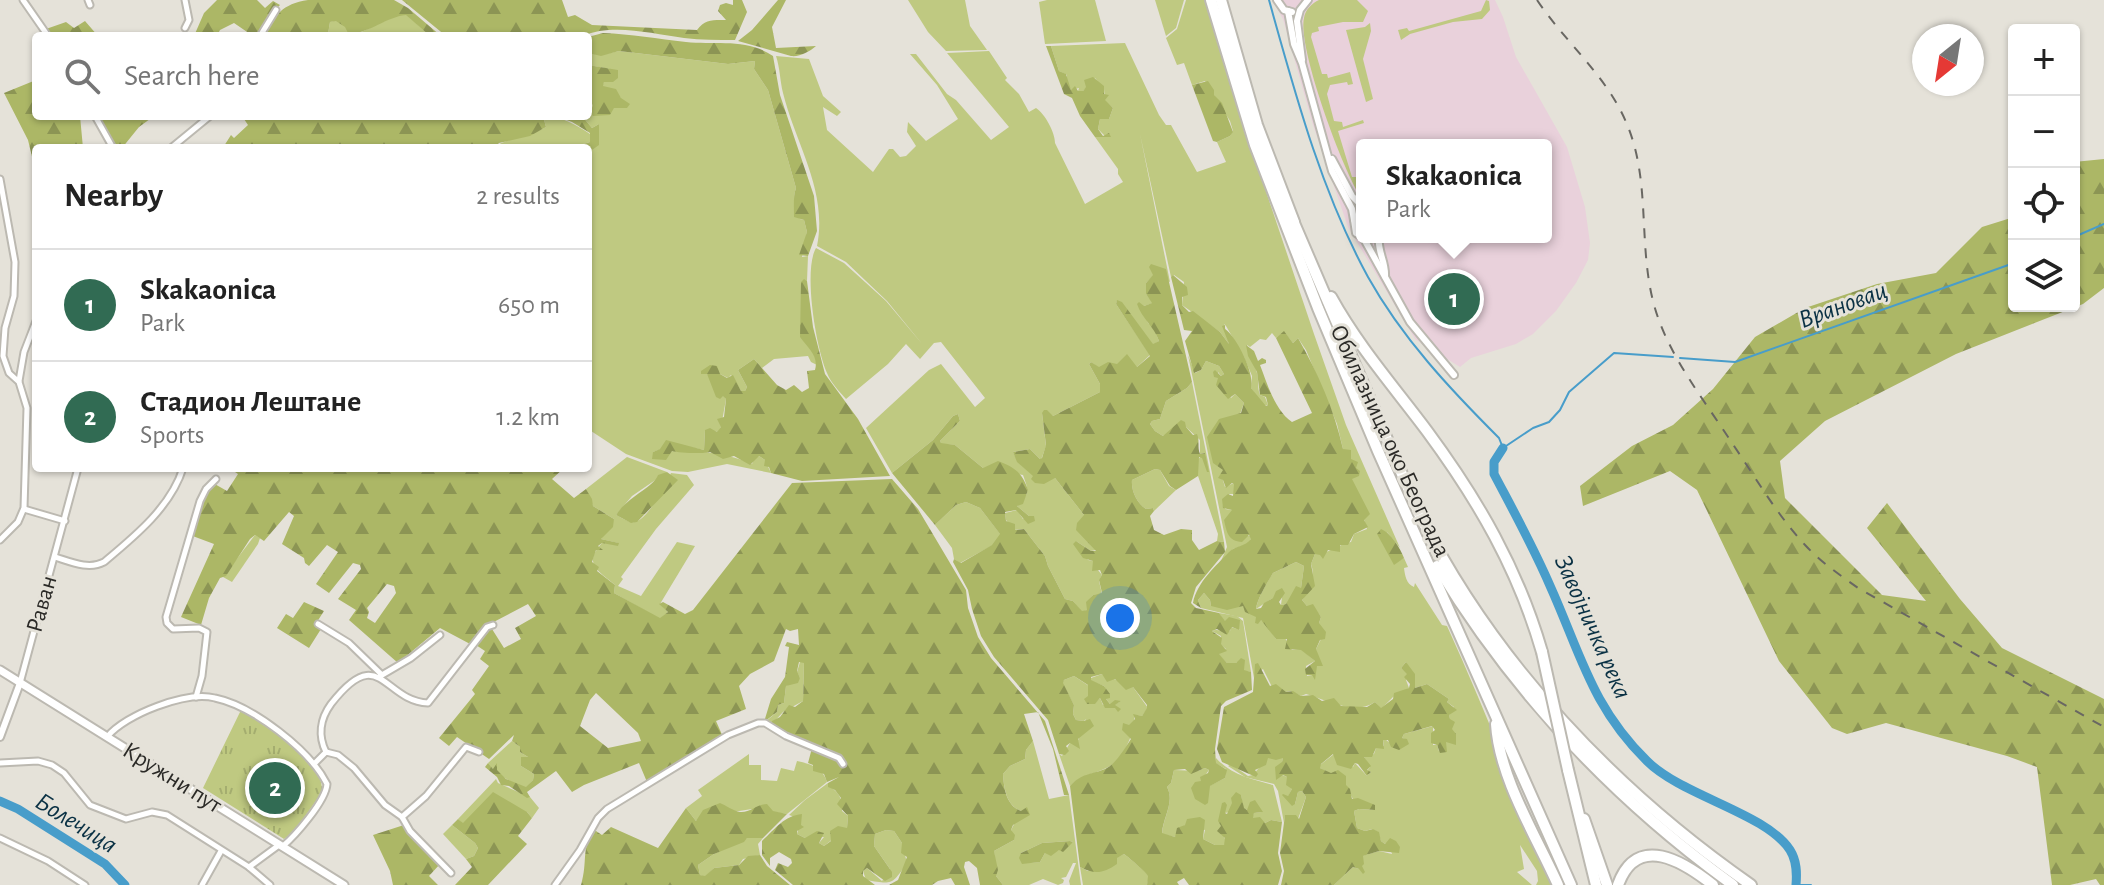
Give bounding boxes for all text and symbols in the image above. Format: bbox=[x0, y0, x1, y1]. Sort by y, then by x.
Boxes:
north arrow bbox=[1912, 24, 1984, 96]
map controls bbox=[2008, 24, 2080, 312]
button: + bbox=[2008, 24, 2080, 96]
search box bbox=[32, 32, 592, 120]
icon: search bbox=[60, 54, 104, 98]
text: Search here bbox=[124, 61, 260, 91]
button: − bbox=[2008, 96, 2080, 168]
popup bbox=[1356, 139, 1552, 243]
text: Skakaonica bbox=[1386, 161, 1522, 191]
button: locate bbox=[2008, 168, 2080, 240]
text: Nearby bbox=[64, 179, 163, 213]
text: 2 results bbox=[476, 183, 560, 209]
text: Park bbox=[1386, 196, 1431, 222]
button: layers bbox=[2008, 240, 2080, 312]
pin: 1 bbox=[1428, 269, 1480, 329]
text: Skakaonica bbox=[140, 275, 276, 305]
water label: Врановац bbox=[1795, 277, 1891, 333]
text: 1 bbox=[85, 292, 95, 318]
text: 650 m bbox=[498, 292, 560, 318]
text: Park bbox=[140, 310, 185, 336]
street label: Обилазница око Београда bbox=[1326, 321, 1454, 561]
text: Стадион Лештане bbox=[140, 387, 361, 417]
text: 2 bbox=[84, 404, 96, 430]
text: 1.2 km bbox=[496, 404, 560, 430]
text: Sports bbox=[140, 422, 204, 448]
water label: Завојничка река bbox=[1550, 551, 1636, 703]
street label: Раван bbox=[23, 573, 61, 635]
your location bbox=[1100, 598, 1140, 638]
street label: Кружни пут bbox=[118, 738, 226, 818]
pin: 2 bbox=[249, 758, 301, 818]
water label: Болечица bbox=[31, 788, 121, 858]

